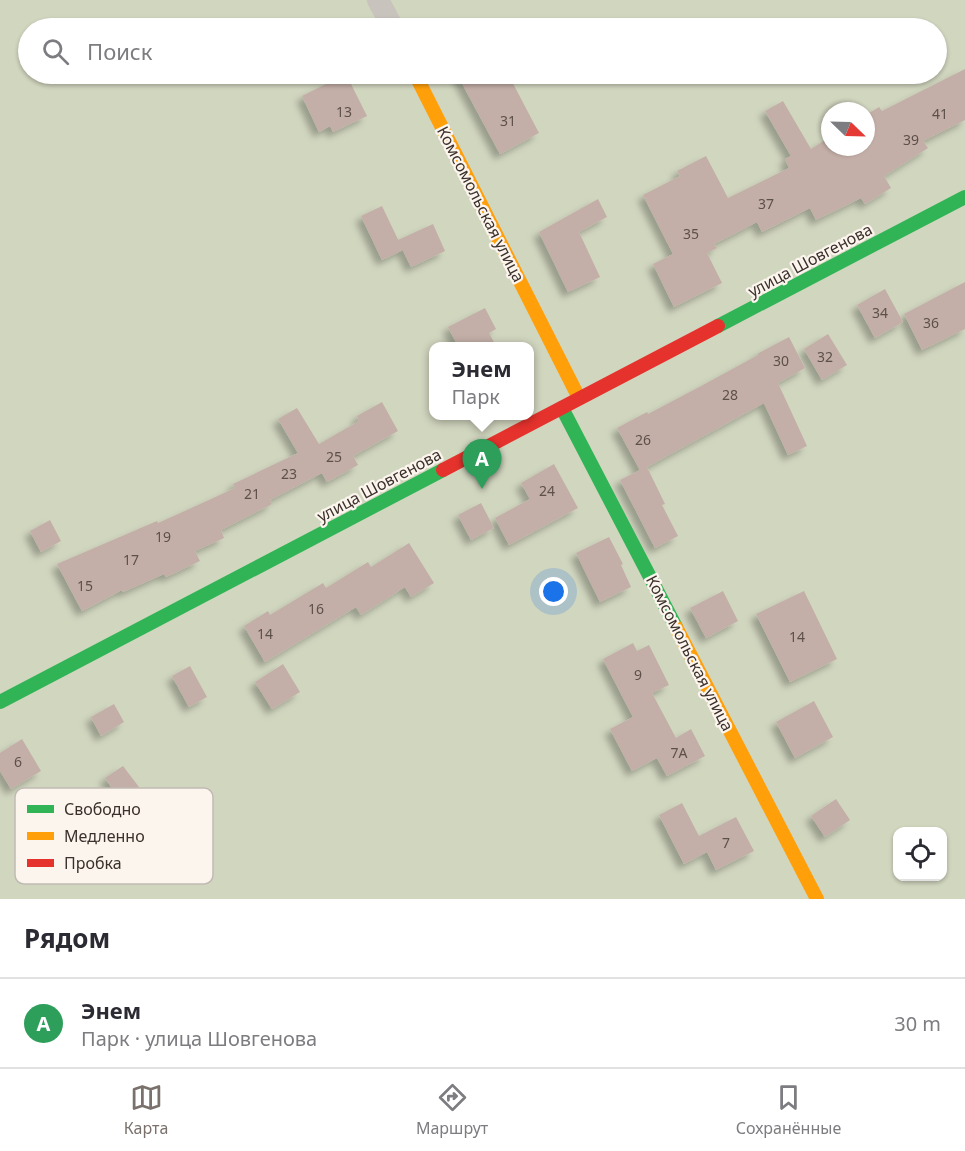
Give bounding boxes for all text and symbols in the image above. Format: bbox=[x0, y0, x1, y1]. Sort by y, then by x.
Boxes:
search box bbox=[18, 18, 947, 84]
icon: search bbox=[39, 35, 72, 68]
text: Поиск bbox=[87, 36, 152, 66]
house number: 13 bbox=[336, 102, 352, 121]
north arrow bbox=[821, 102, 875, 156]
house number: 41 bbox=[932, 104, 948, 123]
house number: 31 bbox=[500, 111, 516, 130]
street label: Комсомольская улица bbox=[432, 122, 530, 286]
house number: 39 bbox=[903, 130, 919, 149]
house number: 37 bbox=[758, 194, 774, 213]
street label: улица Шовгенова bbox=[744, 218, 876, 302]
house number: 35 bbox=[683, 224, 699, 243]
house number: 34 bbox=[872, 303, 888, 322]
house number: 36 bbox=[923, 313, 939, 332]
popup bbox=[429, 342, 534, 420]
house number: 32 bbox=[817, 347, 833, 366]
house number: 30 bbox=[773, 351, 789, 370]
text: Энем bbox=[451, 353, 512, 383]
text: Парк bbox=[451, 383, 500, 410]
house number: 28 bbox=[722, 385, 738, 404]
house number: 26 bbox=[635, 430, 651, 449]
pin: A bbox=[462, 440, 502, 489]
street label: улица Шовгенова bbox=[313, 443, 445, 527]
house number: 25 bbox=[326, 447, 342, 466]
house number: 23 bbox=[281, 464, 297, 483]
house number: 24 bbox=[539, 481, 555, 500]
house number: 21 bbox=[244, 484, 260, 503]
house number: 19 bbox=[155, 527, 171, 546]
house number: 17 bbox=[123, 550, 139, 569]
street label: Комсомольская улица bbox=[641, 571, 739, 735]
house number: 15 bbox=[77, 576, 93, 595]
your location bbox=[539, 577, 568, 606]
house number: 16 bbox=[308, 599, 324, 618]
house number: 14 bbox=[257, 624, 273, 643]
house number: 14 bbox=[789, 627, 805, 646]
house number: 9 bbox=[634, 665, 642, 684]
house number: 7А bbox=[671, 743, 688, 762]
house number: 6 bbox=[14, 752, 22, 771]
legend bbox=[15, 788, 213, 884]
text: Свободно bbox=[64, 798, 141, 820]
text: Медленно bbox=[64, 825, 145, 847]
map controls bbox=[893, 827, 947, 881]
button: locate bbox=[893, 827, 947, 881]
house number: 7 bbox=[722, 833, 730, 852]
text: Пробка bbox=[64, 852, 122, 874]
text: Рядом bbox=[24, 920, 110, 956]
text: Энем bbox=[81, 995, 141, 1025]
text: A bbox=[37, 1010, 50, 1037]
text: 30 m bbox=[894, 1010, 941, 1037]
text: Парк · улица Шовгенова bbox=[81, 1025, 317, 1052]
tab: Карта bbox=[124, 1081, 168, 1139]
tab: Маршрут bbox=[416, 1081, 488, 1139]
tab: Сохранённые bbox=[736, 1081, 841, 1139]

